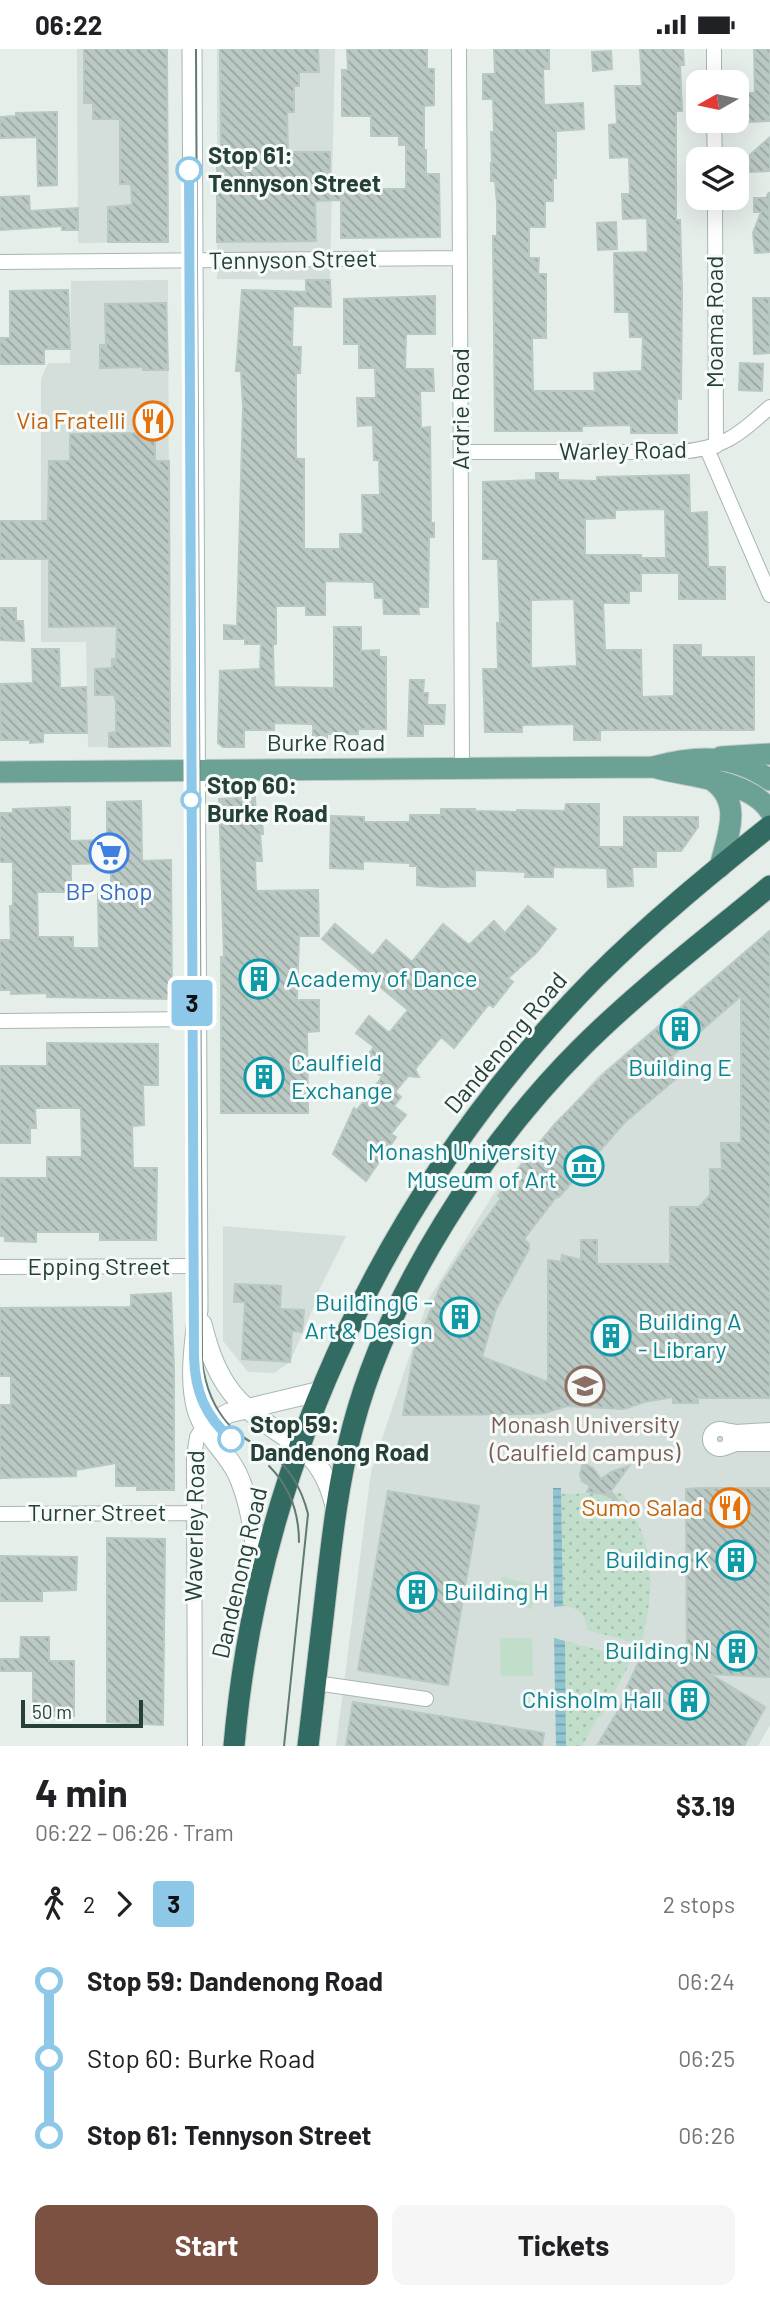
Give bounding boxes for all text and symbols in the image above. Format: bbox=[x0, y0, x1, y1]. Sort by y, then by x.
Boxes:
text: 06:22 bbox=[35, 9, 102, 40]
north arrow bbox=[686, 70, 749, 133]
map controls bbox=[686, 70, 749, 210]
place label: Stop 61: Tennyson Street bbox=[208, 140, 381, 197]
button: layers bbox=[686, 147, 749, 210]
marker: Stop 61: Tennyson Street bbox=[176, 157, 202, 183]
street label: Tennyson Street bbox=[208, 243, 378, 274]
street label: Moama Road bbox=[699, 256, 728, 388]
street label: Ardrie Road bbox=[445, 348, 474, 470]
restaurant icon: Via Fratelli bbox=[132, 400, 174, 442]
place label: Via Fratelli bbox=[16, 405, 126, 434]
street label: Warley Road bbox=[559, 434, 687, 465]
street label: Burke Road bbox=[267, 727, 385, 756]
place label: Stop 60: Burke Road bbox=[207, 770, 328, 827]
marker: Stop 60: Burke Road bbox=[181, 790, 201, 810]
supermarket icon: BP Shop bbox=[88, 832, 130, 874]
place label: BP Shop bbox=[65, 876, 153, 905]
building icon: Academy of Dance bbox=[238, 958, 280, 1000]
place label: Academy of Dance bbox=[286, 963, 478, 992]
street label: Dandenong Road bbox=[437, 966, 572, 1118]
line badge: 3 bbox=[169, 980, 215, 1026]
text: 3 bbox=[186, 988, 198, 1017]
building icon: Building E bbox=[659, 1008, 701, 1050]
place label: Caulfield Exchange bbox=[291, 1047, 393, 1104]
place label: Building E bbox=[628, 1052, 732, 1081]
building icon: Caulfield Exchange bbox=[243, 1056, 285, 1098]
place label: Monash University Museum of Art bbox=[368, 1136, 557, 1193]
museum icon: Monash University Museum of Art bbox=[563, 1145, 605, 1187]
street label: Epping Street bbox=[27, 1251, 171, 1280]
place label: Building G - Art & Design bbox=[304, 1287, 433, 1344]
building icon: Building G - Art & Design bbox=[439, 1296, 481, 1338]
place label: Building A - Library bbox=[638, 1306, 742, 1363]
building icon: Building A - Library bbox=[590, 1315, 632, 1357]
school or university icon: Monash University (Caulfield campus) bbox=[564, 1365, 606, 1407]
place label: Stop 59: Dandenong Road bbox=[250, 1409, 429, 1466]
place label: Monash University (Caulfield campus) bbox=[489, 1409, 681, 1466]
marker: Stop 59: Dandenong Road bbox=[218, 1426, 244, 1452]
street label: Waverley Road bbox=[178, 1450, 209, 1602]
street label: Dandenong Road bbox=[205, 1484, 272, 1661]
restaurant icon: Sumo Salad bbox=[709, 1487, 751, 1529]
place label: Sumo Salad bbox=[581, 1492, 703, 1521]
street label: Turner Street bbox=[28, 1497, 166, 1526]
building icon: Building K bbox=[715, 1539, 757, 1581]
place label: Building K bbox=[605, 1544, 709, 1573]
building icon: Building H bbox=[396, 1571, 438, 1613]
place label: Building H bbox=[444, 1576, 549, 1605]
building icon: Building N bbox=[716, 1630, 758, 1672]
place label: Building N bbox=[605, 1635, 710, 1664]
building icon: Chisholm Hall bbox=[668, 1679, 710, 1721]
place label: Chisholm Hall bbox=[522, 1684, 662, 1713]
scale bar bbox=[21, 1697, 144, 1729]
text: 50 m bbox=[32, 1700, 72, 1723]
text: 4 min bbox=[35, 1769, 128, 1815]
text: $3.19 bbox=[676, 1790, 735, 1821]
text: 06:22 – 06:26 · Tram bbox=[35, 1818, 234, 1846]
icon: walk bbox=[35, 1885, 73, 1923]
icon: forward bbox=[105, 1885, 143, 1923]
text: 3 bbox=[167, 1889, 180, 1918]
text: 2 bbox=[83, 1890, 95, 1918]
text: 2 stops bbox=[663, 1890, 735, 1918]
text: Stop 59: Dandenong Road bbox=[87, 1965, 383, 1996]
text: 06:24 bbox=[677, 1967, 735, 1995]
text: Stop 60: Burke Road bbox=[87, 2042, 316, 2073]
text: 06:25 bbox=[678, 2044, 735, 2072]
text: Stop 61: Tennyson Street bbox=[87, 2119, 371, 2150]
text: 06:26 bbox=[678, 2121, 735, 2149]
button: Start bbox=[35, 2205, 378, 2285]
button: Tickets bbox=[392, 2205, 735, 2285]

